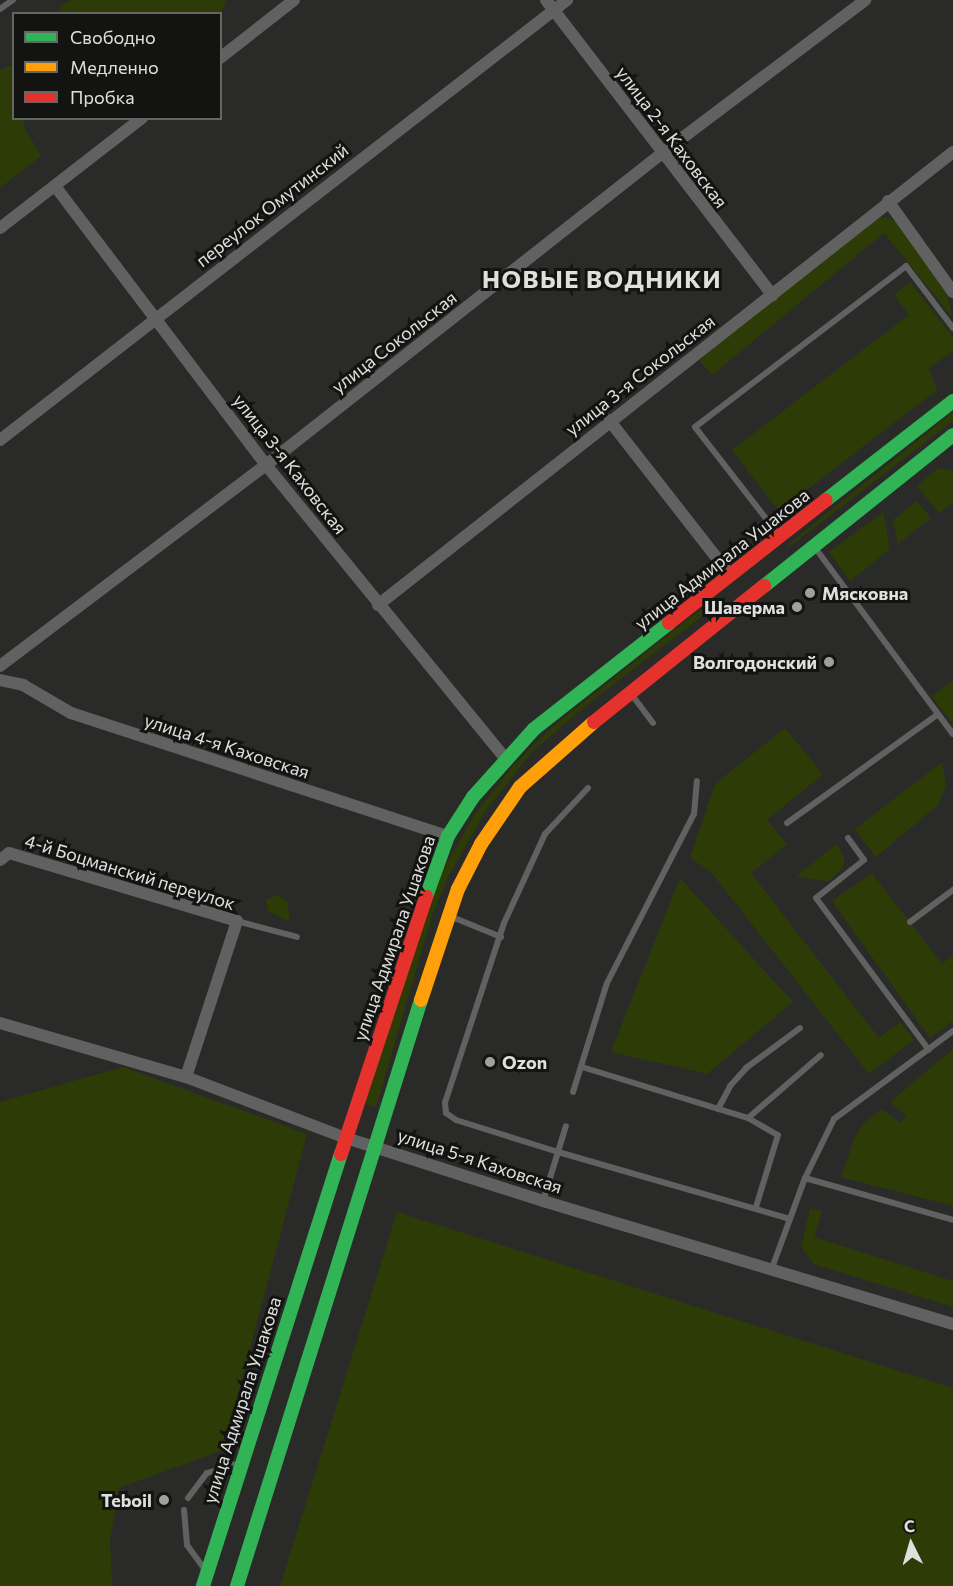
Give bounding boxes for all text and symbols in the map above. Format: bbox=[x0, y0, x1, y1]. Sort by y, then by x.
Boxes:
legend bbox=[12, 12, 222, 120]
text: Свободно bbox=[70, 26, 156, 48]
text: Медленно bbox=[70, 56, 159, 78]
street label: улица 2-я Каховская bbox=[612, 62, 732, 212]
text: Пробка bbox=[70, 86, 135, 108]
street label: переулок Омутинский bbox=[191, 139, 353, 271]
district label: НОВЫЕ ВОДНИКИ bbox=[482, 265, 722, 293]
street label: улица Сокольская bbox=[327, 287, 461, 397]
street label: улица 3-я Сокольская bbox=[561, 310, 719, 440]
street label: улица 3-я Каховская bbox=[229, 390, 351, 538]
street label: улица Адмирала Ушакова bbox=[630, 484, 814, 634]
place label: Мясковна bbox=[822, 582, 908, 604]
marker: Мясковна bbox=[803, 586, 817, 600]
place label: Шаверма bbox=[704, 596, 785, 618]
marker: Шаверма bbox=[790, 600, 804, 614]
place label: Волгодонский bbox=[693, 651, 817, 673]
marker: Волгодонский bbox=[822, 655, 836, 669]
street label: улица 4-я Каховская bbox=[142, 709, 312, 783]
street label: 4-й Боцманский переулок bbox=[22, 830, 238, 914]
street label: улица Адмирала Ушакова bbox=[349, 832, 439, 1044]
place label: Ozon bbox=[502, 1051, 547, 1073]
marker: Ozon bbox=[483, 1055, 497, 1069]
street label: улица 5-я Каховская bbox=[395, 1124, 565, 1198]
street label: улица Адмирала Ушакова bbox=[198, 1294, 286, 1506]
place label: Teboil bbox=[101, 1489, 152, 1511]
marker: Teboil bbox=[157, 1493, 171, 1507]
north arrow bbox=[881, 1514, 941, 1574]
text: С bbox=[903, 1516, 916, 1536]

